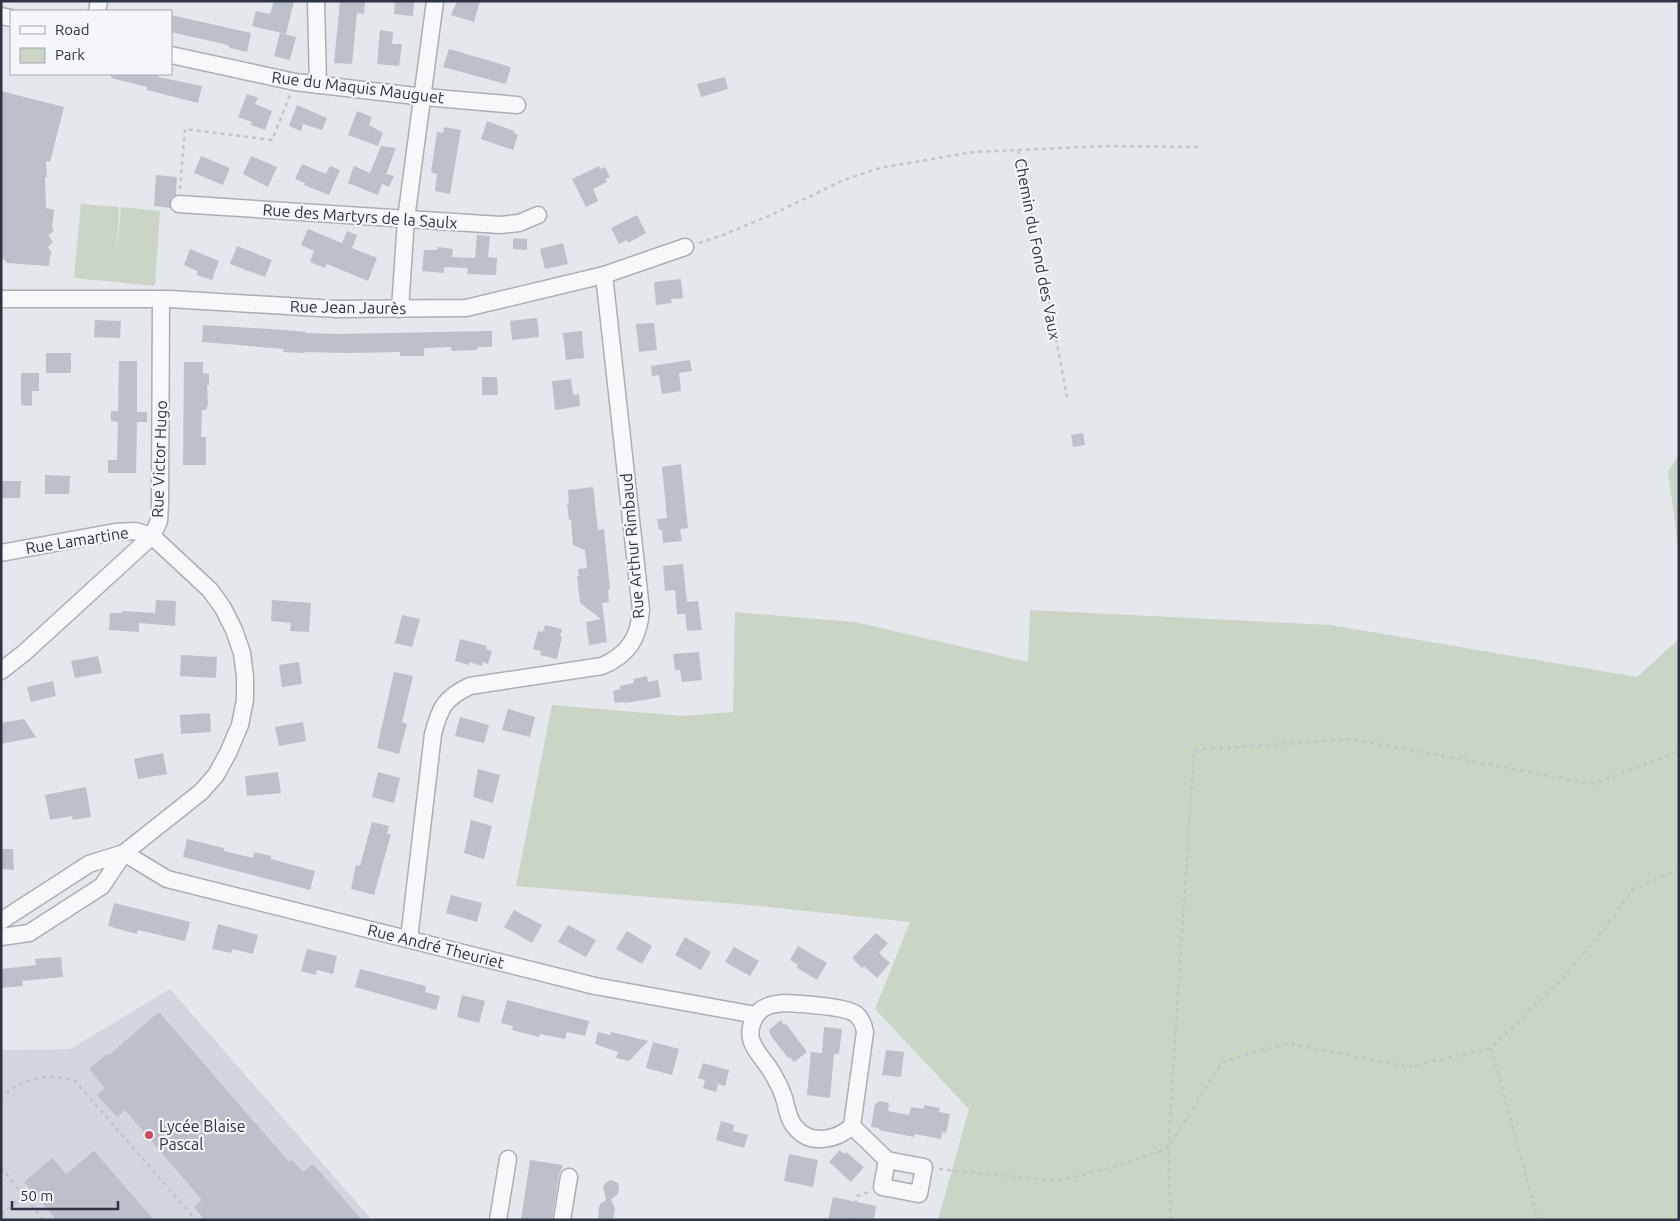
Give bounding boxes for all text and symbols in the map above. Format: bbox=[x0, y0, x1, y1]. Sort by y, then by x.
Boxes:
legend bbox=[10, 10, 172, 75]
text: Road bbox=[55, 21, 90, 38]
text: Park bbox=[55, 46, 85, 63]
street label: Rue du Maquis Mauguet bbox=[271, 67, 446, 107]
street label: Chemin du Fond des Vaux bbox=[1012, 157, 1064, 341]
street label: Rue des Martyrs de la Saulx bbox=[262, 200, 458, 232]
street label: Rue Jean Jaurès bbox=[290, 297, 406, 317]
street label: Rue Victor Hugo bbox=[148, 400, 170, 518]
street label: Rue Arthur Rimbaud bbox=[617, 472, 647, 620]
street label: Rue Lamartine bbox=[24, 523, 130, 557]
street label: Rue André Theuriet bbox=[366, 920, 507, 972]
place label: Lycée Blaise Pascal bbox=[159, 1117, 246, 1153]
marker: Lycée Blaise Pascal bbox=[143, 1129, 155, 1141]
scale bar bbox=[12, 1178, 119, 1210]
text: 50 m bbox=[20, 1187, 53, 1204]

